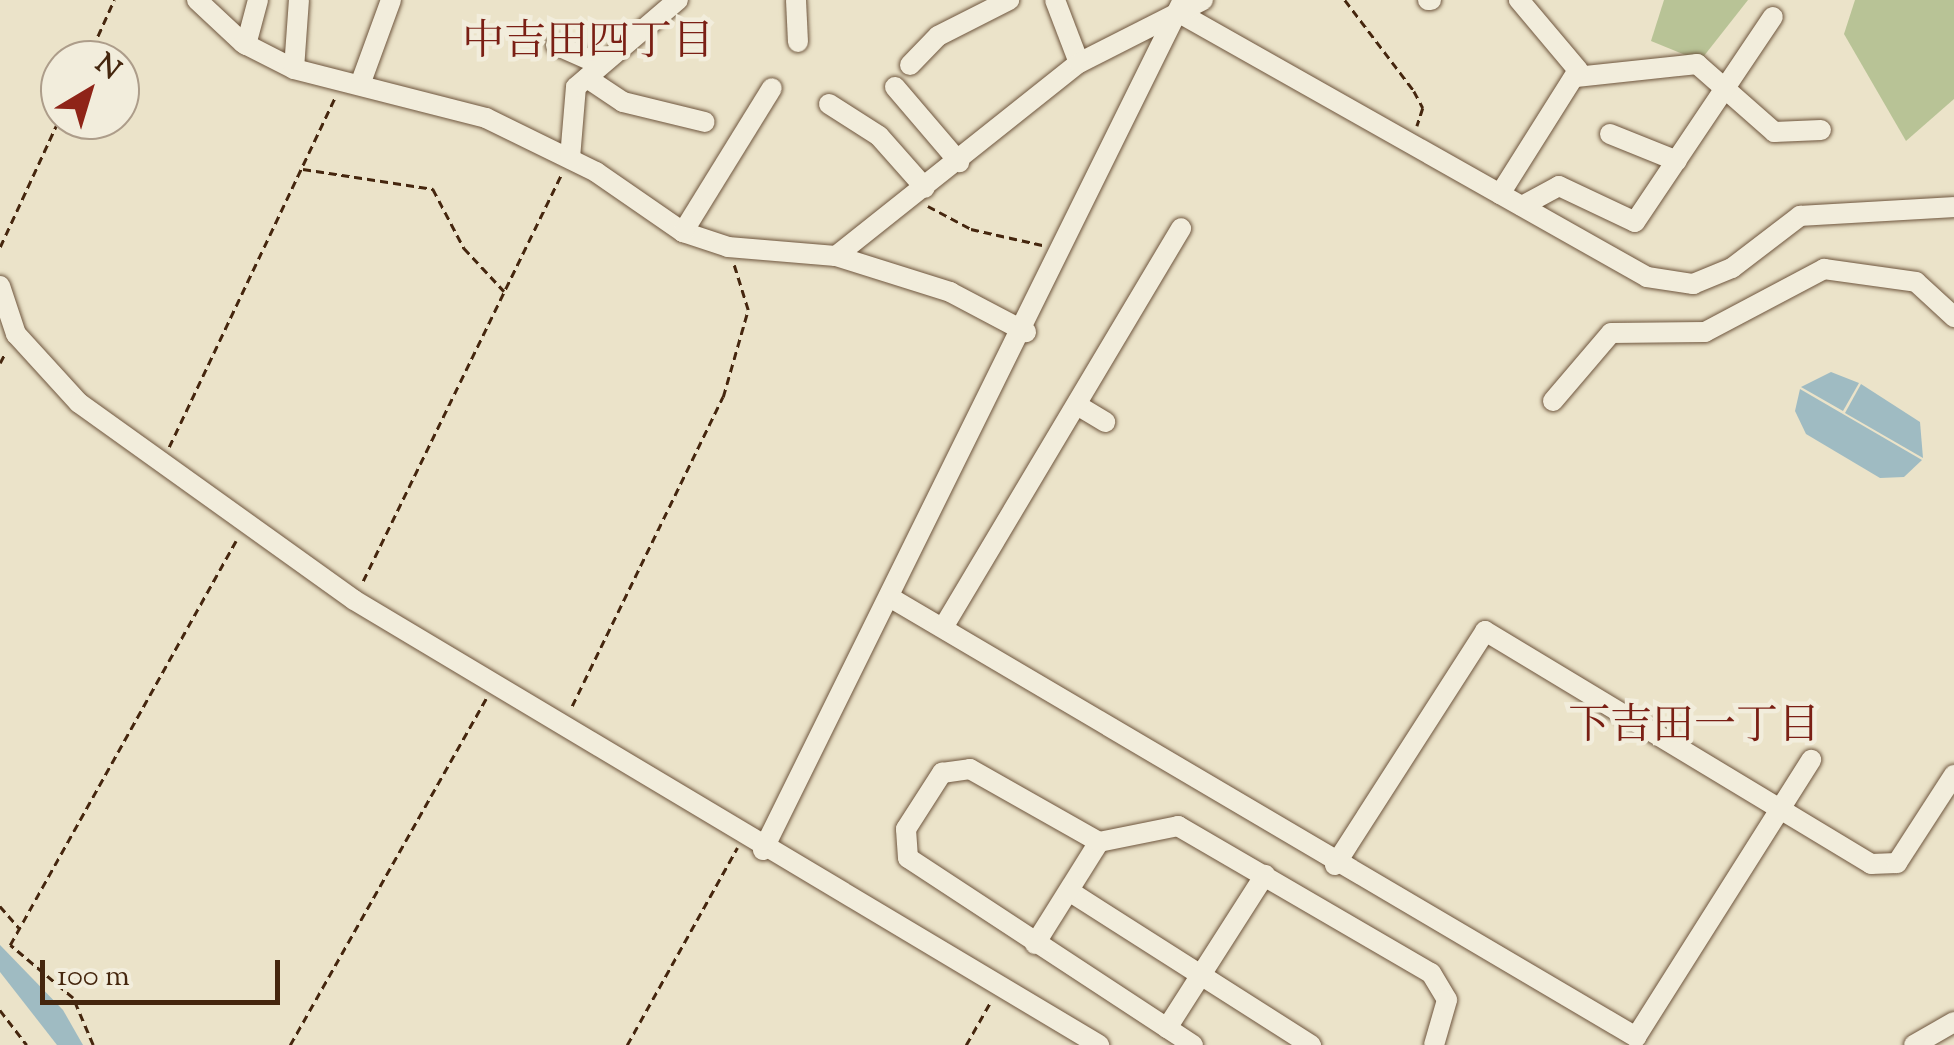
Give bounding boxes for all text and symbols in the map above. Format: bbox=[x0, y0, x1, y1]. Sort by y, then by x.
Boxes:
district label: 中吉田四丁目 bbox=[462, 19, 714, 69]
north arrow bbox=[40, 40, 140, 140]
text: N bbox=[86, 45, 128, 91]
district label: 下吉田一丁目 bbox=[1568, 703, 1820, 753]
scale bar bbox=[45, 940, 285, 1002]
text: 100 m bbox=[57, 956, 130, 999]

